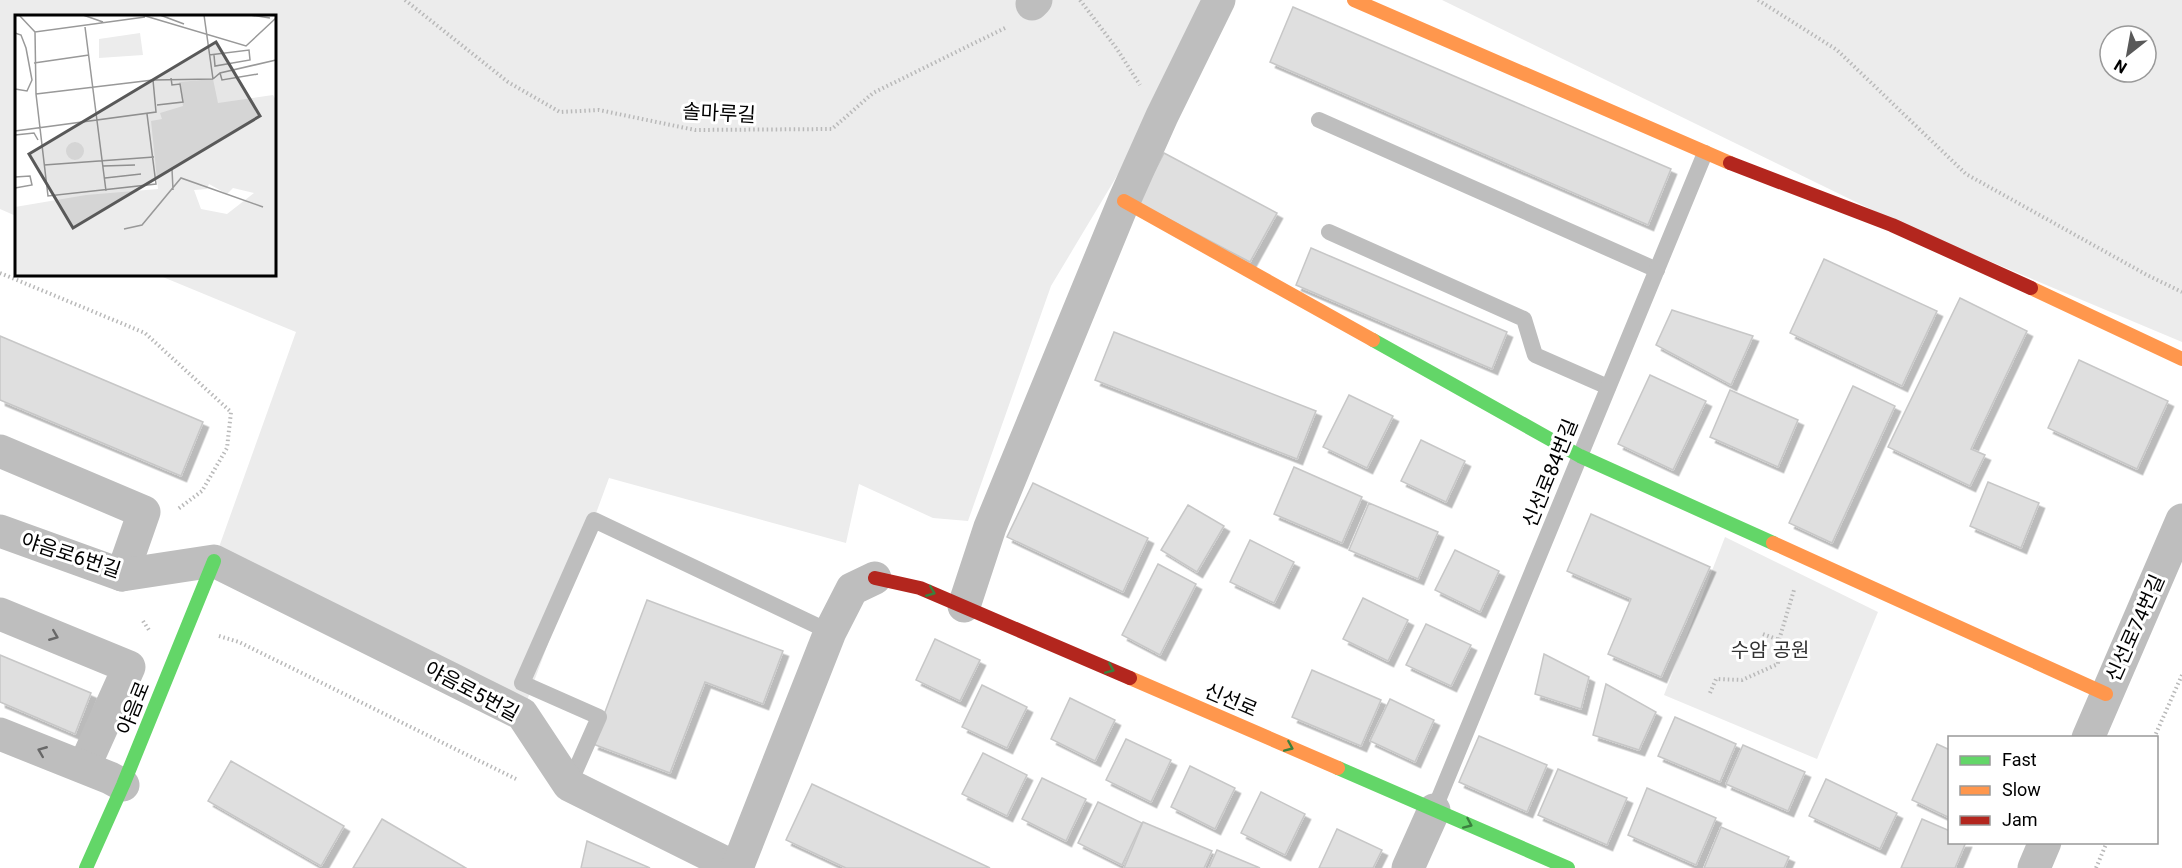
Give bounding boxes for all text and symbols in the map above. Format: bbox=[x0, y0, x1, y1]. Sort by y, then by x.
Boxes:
inset map bbox=[15, 15, 276, 276]
north arrow bbox=[2098, 24, 2158, 84]
text: N bbox=[2111, 55, 2130, 77]
street label: 솔마루길 bbox=[682, 99, 756, 127]
street label: 신선로84번길 bbox=[1517, 415, 1583, 531]
street label: 야음로6번길 bbox=[18, 528, 124, 582]
street label: 신선로74번길 bbox=[2101, 571, 2169, 685]
one-way arrow bbox=[925, 585, 936, 597]
one-way arrow bbox=[48, 629, 59, 641]
park label: 수암 공원 bbox=[1731, 638, 1809, 662]
street label: 야음로5번길 bbox=[421, 656, 523, 726]
one-way arrow bbox=[1104, 662, 1115, 674]
street label: 야음로 bbox=[112, 678, 154, 738]
street label: 신선로 bbox=[1201, 678, 1261, 722]
legend bbox=[1948, 736, 2158, 844]
one-way arrow bbox=[1283, 740, 1294, 752]
one-way arrow bbox=[37, 746, 48, 758]
text: Fast bbox=[2002, 749, 2037, 770]
text: Slow bbox=[2002, 779, 2041, 800]
text: Jam bbox=[2002, 809, 2038, 830]
one-way arrow bbox=[1462, 817, 1473, 829]

